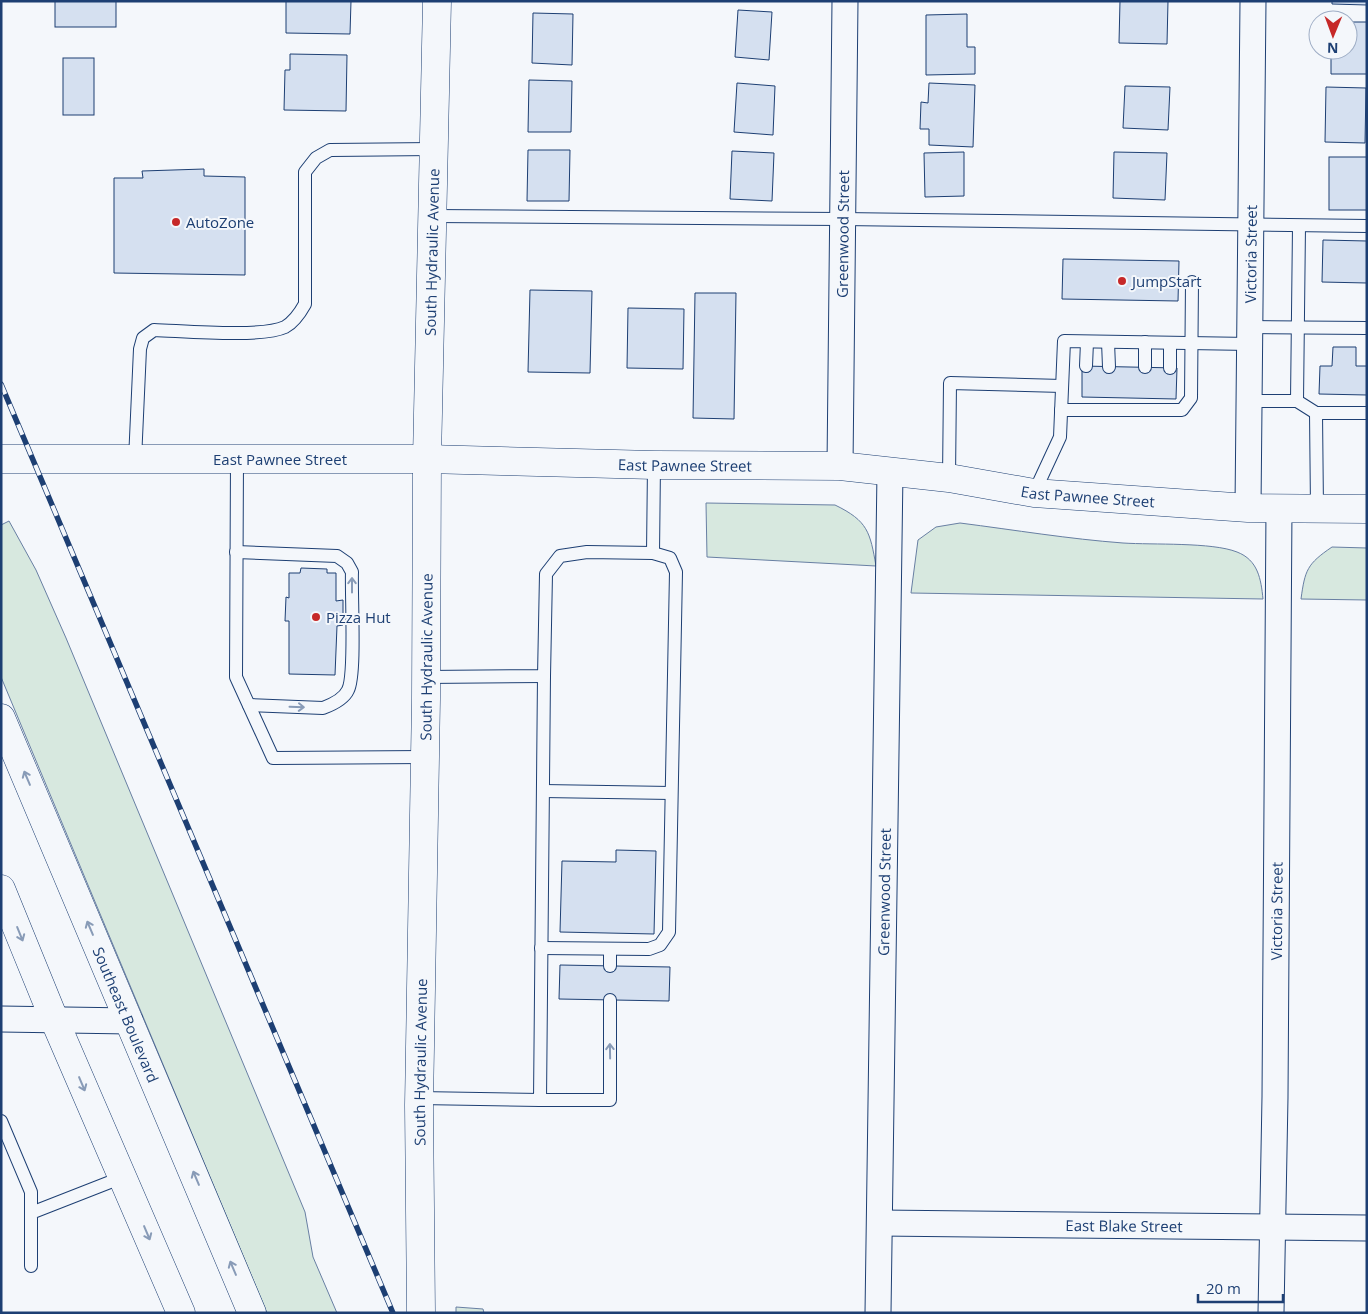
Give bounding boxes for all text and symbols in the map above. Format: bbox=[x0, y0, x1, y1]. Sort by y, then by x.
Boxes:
north arrow bbox=[1308, 10, 1358, 60]
text: N bbox=[1327, 39, 1339, 58]
street label: South Hydraulic Avenue bbox=[420, 168, 443, 336]
street label: Greenwood Street bbox=[832, 170, 853, 298]
street label: Victoria Street bbox=[1240, 205, 1261, 303]
place label: AutoZone bbox=[186, 212, 254, 232]
marker: AutoZone bbox=[170, 216, 182, 228]
place label: JumpStart bbox=[1130, 271, 1202, 291]
marker: JumpStart bbox=[1116, 275, 1128, 287]
street label: East Pawnee Street bbox=[213, 449, 347, 469]
street label: East Pawnee Street bbox=[618, 454, 752, 476]
street label: East Pawnee Street bbox=[1019, 481, 1155, 511]
street label: South Hydraulic Avenue bbox=[415, 573, 437, 741]
one-way arrow bbox=[347, 577, 357, 594]
place label: Pizza Hut bbox=[326, 607, 391, 627]
marker: Pizza Hut bbox=[310, 611, 322, 623]
one-way arrow bbox=[289, 702, 305, 712]
one-way arrow bbox=[21, 771, 31, 786]
street label: Greenwood Street bbox=[873, 828, 895, 956]
street label: Victoria Street bbox=[1266, 862, 1287, 960]
one-way arrow bbox=[85, 921, 95, 936]
one-way arrow bbox=[15, 926, 25, 941]
street label: Southeast Boulevard bbox=[89, 944, 164, 1086]
street label: South Hydraulic Avenue bbox=[409, 978, 431, 1146]
one-way arrow bbox=[605, 1044, 615, 1060]
one-way arrow bbox=[78, 1076, 88, 1091]
one-way arrow bbox=[190, 1171, 200, 1186]
street label: East Blake Street bbox=[1065, 1215, 1183, 1236]
one-way arrow bbox=[142, 1225, 152, 1240]
one-way arrow bbox=[228, 1261, 237, 1276]
scale bar bbox=[1198, 1272, 1283, 1304]
text: 20 m bbox=[1206, 1278, 1241, 1298]

